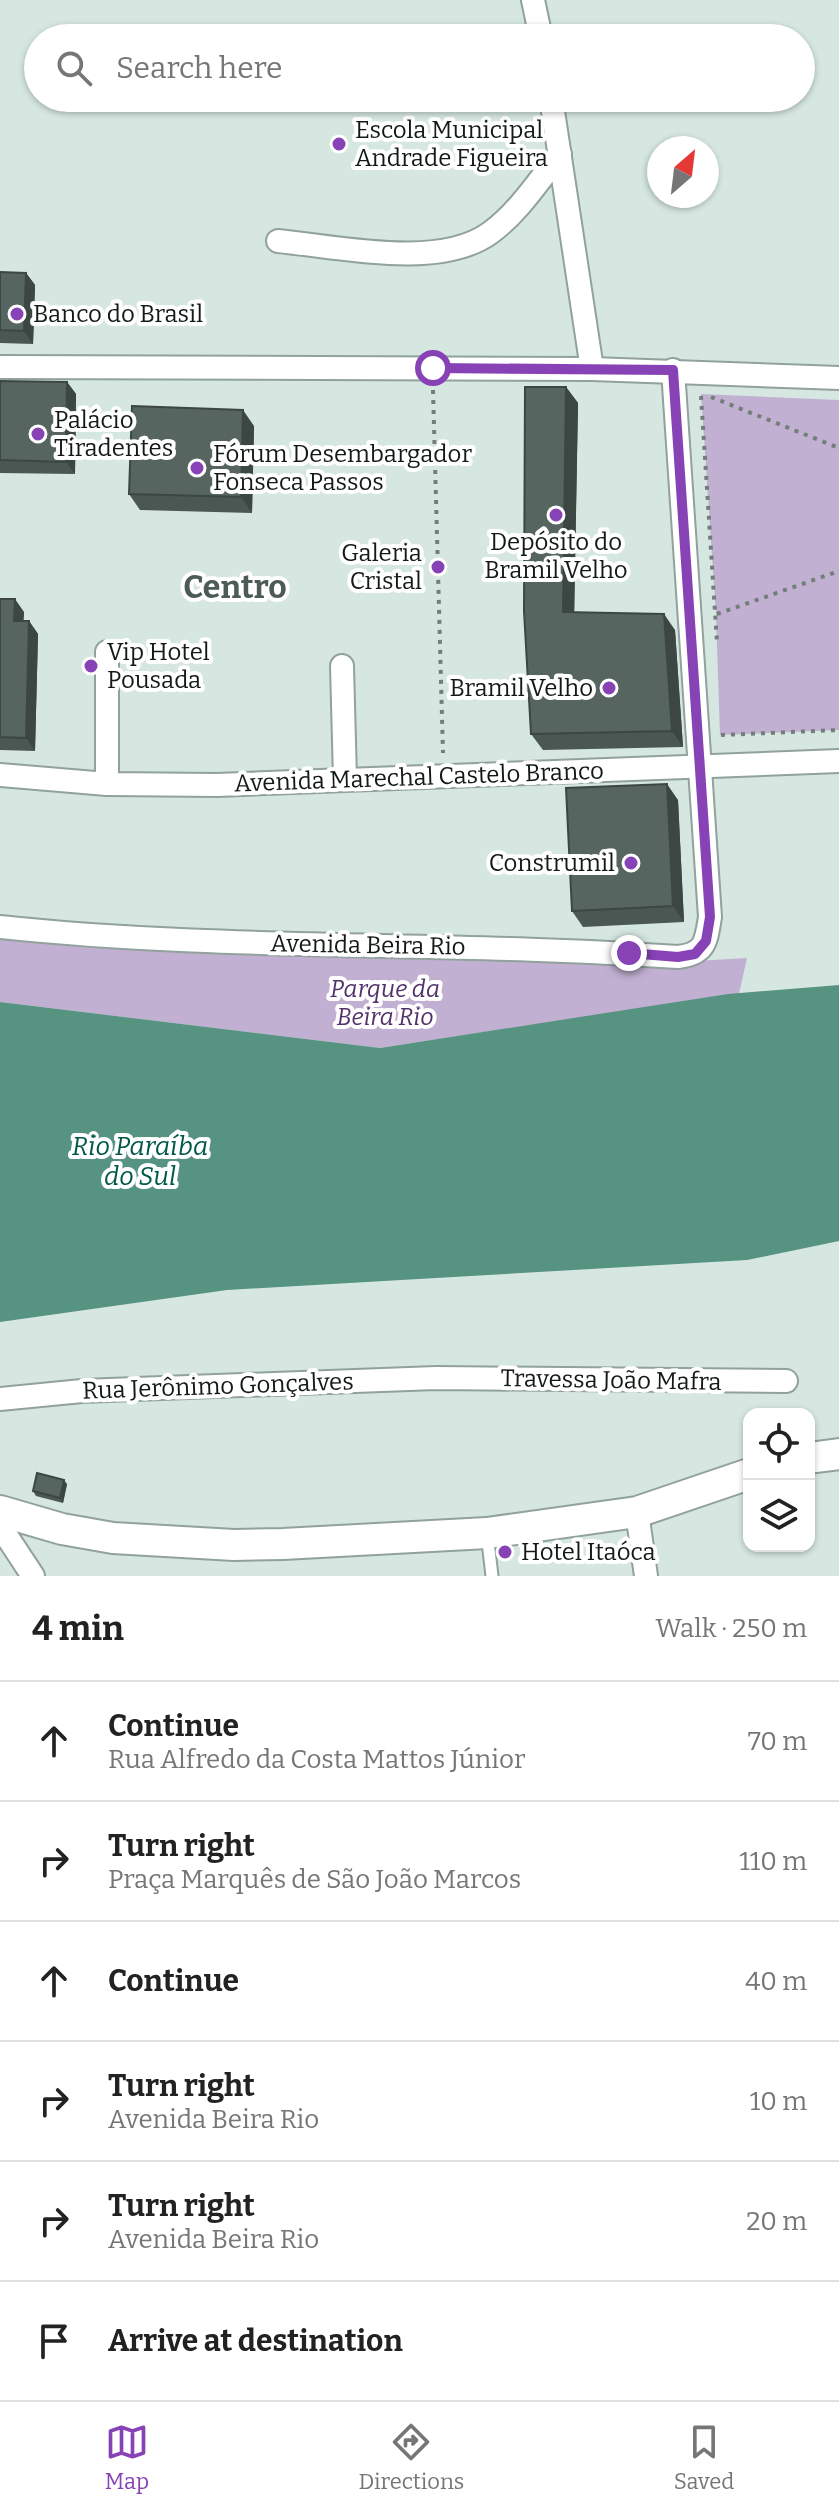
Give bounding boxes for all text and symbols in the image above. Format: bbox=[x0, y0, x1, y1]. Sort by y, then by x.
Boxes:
search box bbox=[24, 24, 815, 112]
icon: search bbox=[52, 46, 96, 90]
text: Search here bbox=[116, 50, 283, 86]
place label: Escola Municipal Andrade Figueira bbox=[355, 116, 548, 172]
marker: Escola Municipal Andrade Figueira bbox=[330, 135, 348, 153]
north arrow bbox=[647, 136, 719, 208]
place label: Banco do Brasil bbox=[33, 300, 203, 328]
marker: Banco do Brasil bbox=[8, 305, 26, 323]
route start bbox=[415, 350, 451, 386]
place label: Palácio Tiradentes bbox=[54, 406, 173, 462]
marker: Palácio Tiradentes bbox=[29, 425, 47, 443]
place label: Fórum Desembargador Fonseca Passos bbox=[213, 440, 472, 496]
marker: Fórum Desembargador Fonseca Passos bbox=[188, 459, 206, 477]
marker: Depósito do Bramil Velho bbox=[547, 506, 565, 524]
place label: Depósito do Bramil Velho bbox=[484, 528, 628, 584]
place label: Galeria Cristal bbox=[341, 539, 422, 595]
marker: Galeria Cristal bbox=[429, 558, 447, 576]
district label: Centro bbox=[183, 568, 287, 606]
place label: Vip Hotel Pousada bbox=[107, 638, 210, 694]
marker: Vip Hotel Pousada bbox=[82, 657, 100, 675]
place label: Bramil Velho bbox=[450, 674, 593, 702]
marker: Bramil Velho bbox=[600, 679, 618, 697]
street label: Avenida Marechal Castelo Branco bbox=[234, 757, 604, 797]
place label: Construmil bbox=[489, 849, 615, 877]
marker: Construmil bbox=[622, 854, 640, 872]
street label: Avenida Beira Rio bbox=[270, 929, 466, 961]
route end bbox=[611, 935, 647, 971]
park label: Parque da Beira Rio bbox=[330, 975, 440, 1031]
water label: Rio Paraíba do Sul bbox=[72, 1131, 208, 1192]
street label: Travessa João Mafra bbox=[500, 1364, 722, 1396]
street label: Rua Jerônimo Gonçalves bbox=[82, 1367, 354, 1405]
map controls bbox=[743, 1408, 815, 1552]
button: locate bbox=[743, 1408, 815, 1480]
button: layers bbox=[743, 1480, 815, 1552]
place label: Hotel Itaóca bbox=[521, 1538, 656, 1566]
marker: Hotel Itaóca bbox=[496, 1543, 514, 1561]
text: 4 min bbox=[32, 1608, 124, 1649]
text: Walk · 250 m bbox=[656, 1613, 807, 1644]
text: Continue bbox=[108, 1708, 239, 1744]
icon: ahead bbox=[32, 1719, 76, 1763]
text: 70 m bbox=[748, 1726, 807, 1757]
text: Rua Alfredo da Costa Mattos Júnior bbox=[108, 1744, 525, 1775]
text: Turn right bbox=[108, 1828, 255, 1864]
icon: right bbox=[32, 1839, 76, 1883]
text: 110 m bbox=[739, 1846, 807, 1877]
text: Praça Marquês de São João Marcos bbox=[108, 1864, 521, 1895]
icon: ahead bbox=[32, 1959, 76, 2003]
text: Continue bbox=[108, 1963, 239, 1999]
text: 40 m bbox=[745, 1966, 807, 1997]
text: Turn right bbox=[108, 2068, 255, 2104]
icon: right bbox=[32, 2079, 76, 2123]
text: 10 m bbox=[750, 2086, 807, 2117]
text: Avenida Beira Rio bbox=[108, 2104, 319, 2135]
text: Turn right bbox=[108, 2188, 255, 2224]
icon: right bbox=[32, 2199, 76, 2243]
text: 20 m bbox=[746, 2206, 807, 2237]
text: Avenida Beira Rio bbox=[108, 2224, 319, 2255]
icon: arrive bbox=[32, 2319, 76, 2363]
text: Arrive at destination bbox=[108, 2323, 403, 2359]
tab: Map bbox=[105, 2420, 149, 2495]
tab: Directions bbox=[359, 2420, 464, 2495]
tab: Saved bbox=[674, 2420, 734, 2495]

